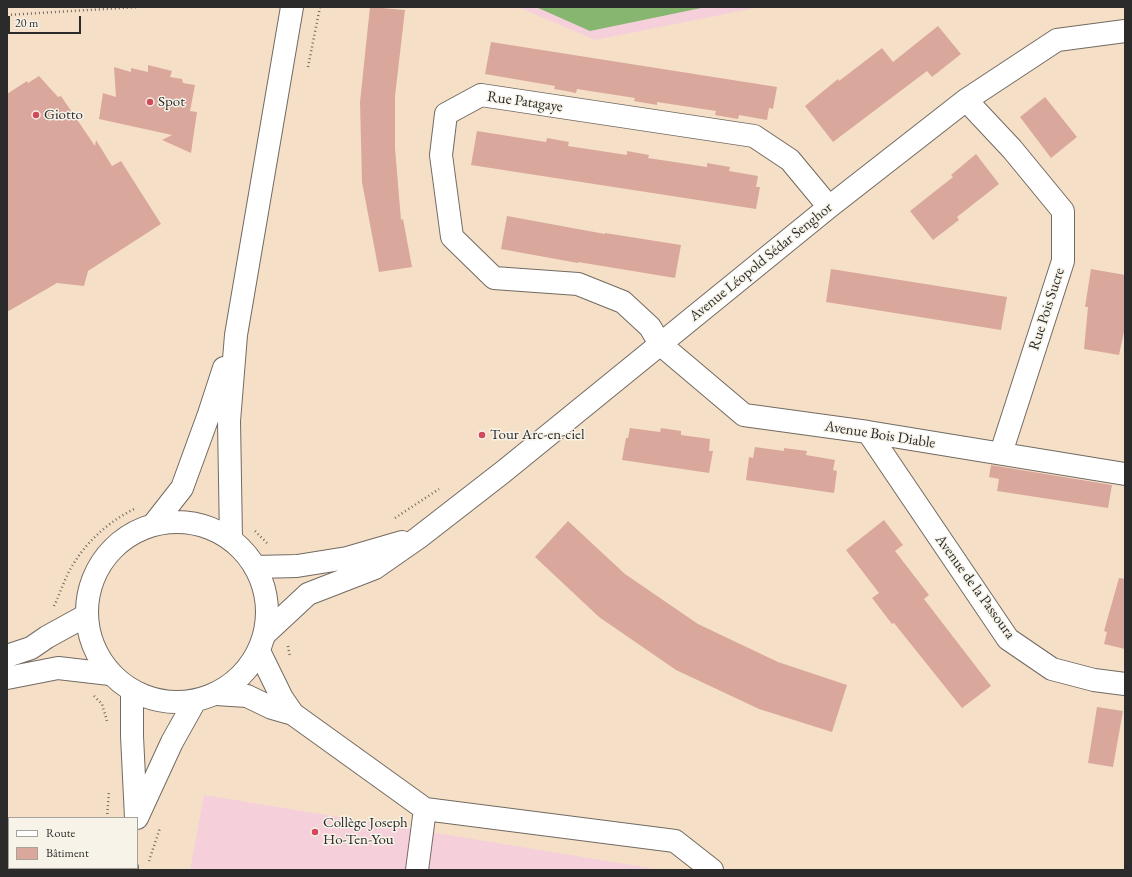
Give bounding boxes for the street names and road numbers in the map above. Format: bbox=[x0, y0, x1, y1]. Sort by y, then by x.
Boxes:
street label: Rue Patagaye bbox=[486, 88, 564, 116]
street label: Avenue Léopold Sédar Senghor bbox=[686, 199, 836, 325]
street label: Rue Pois Sucre bbox=[1025, 266, 1069, 352]
street label: Avenue Bois Diable bbox=[823, 417, 937, 453]
street label: Avenue de la Passoura bbox=[931, 531, 1019, 643]

